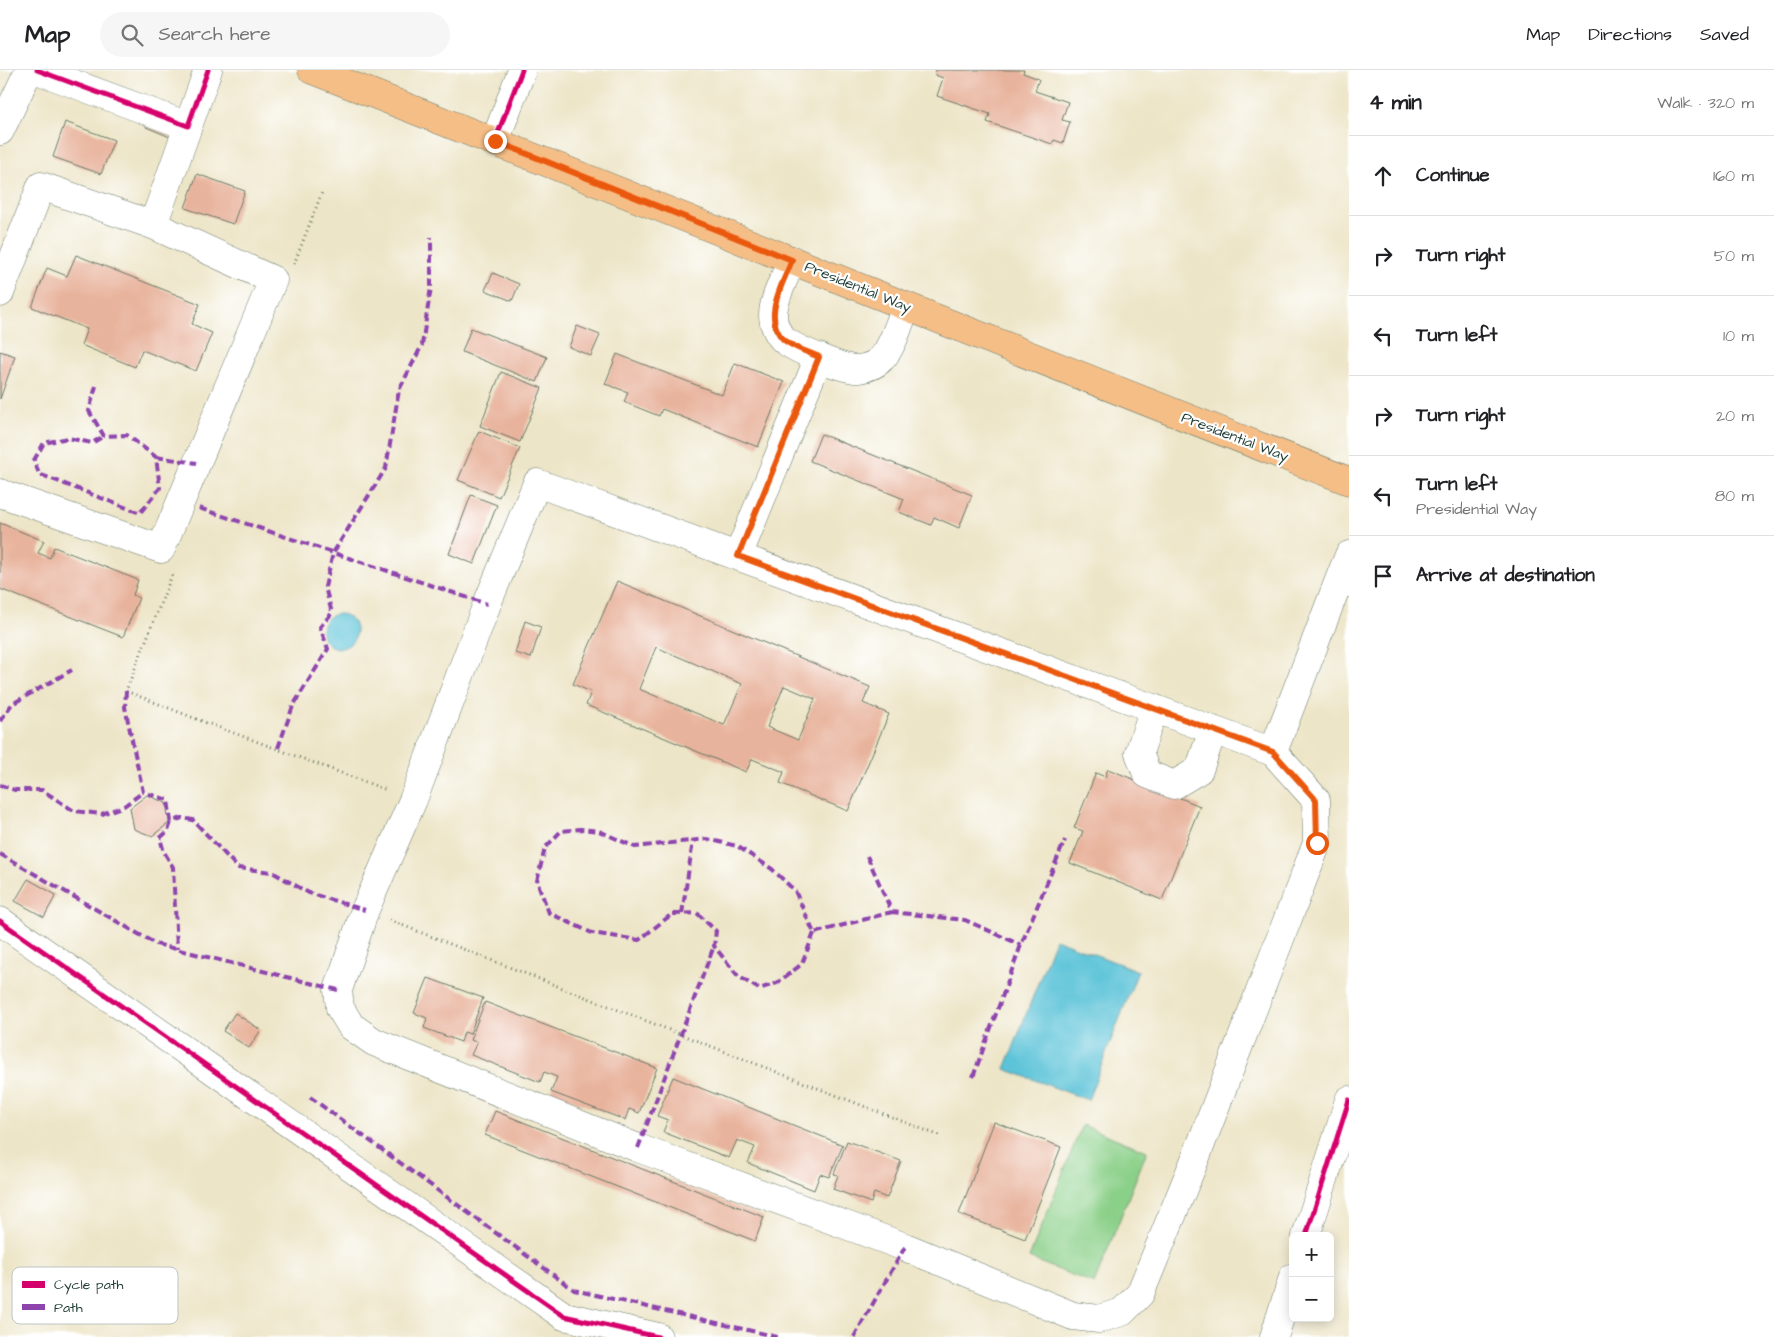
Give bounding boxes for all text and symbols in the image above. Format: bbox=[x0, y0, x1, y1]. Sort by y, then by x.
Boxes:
search box bbox=[100, 12, 450, 57]
text: Map bbox=[25, 18, 70, 52]
icon: search bbox=[118, 21, 146, 49]
text: Search here bbox=[158, 21, 271, 48]
text: Map bbox=[1526, 22, 1560, 47]
text: Directions bbox=[1588, 22, 1672, 47]
text: Saved bbox=[1700, 22, 1749, 47]
text: 4 min bbox=[1369, 88, 1422, 117]
text: Walk · 320 m bbox=[1657, 92, 1754, 114]
route end bbox=[484, 130, 507, 153]
icon: ahead bbox=[1369, 162, 1397, 190]
text: Continue bbox=[1416, 162, 1490, 189]
text: 160 m bbox=[1713, 165, 1754, 187]
icon: right bbox=[1369, 242, 1397, 270]
text: Turn right bbox=[1416, 242, 1505, 269]
text: 50 m bbox=[1714, 245, 1754, 267]
street label: Presidential Way bbox=[801, 256, 914, 319]
icon: left bbox=[1369, 322, 1397, 350]
text: Turn left bbox=[1416, 322, 1497, 349]
text: 10 m bbox=[1723, 325, 1754, 347]
icon: right bbox=[1369, 402, 1397, 430]
text: Turn right bbox=[1416, 402, 1505, 429]
text: 20 m bbox=[1716, 405, 1754, 427]
street label: Presidential Way bbox=[1178, 407, 1292, 468]
text: Turn left bbox=[1416, 471, 1497, 498]
icon: left bbox=[1369, 482, 1397, 510]
text: 80 m bbox=[1715, 485, 1754, 507]
text: Presidential Way bbox=[1416, 498, 1537, 520]
icon: arrive bbox=[1369, 562, 1397, 590]
text: Arrive at destination bbox=[1416, 562, 1595, 589]
route start bbox=[1306, 832, 1329, 855]
map controls bbox=[1289, 1232, 1334, 1322]
button: + bbox=[1289, 1232, 1334, 1277]
legend bbox=[12, 1267, 178, 1324]
text: Cycle path bbox=[54, 1275, 123, 1295]
button: − bbox=[1289, 1277, 1334, 1322]
text: Path bbox=[54, 1298, 83, 1318]

